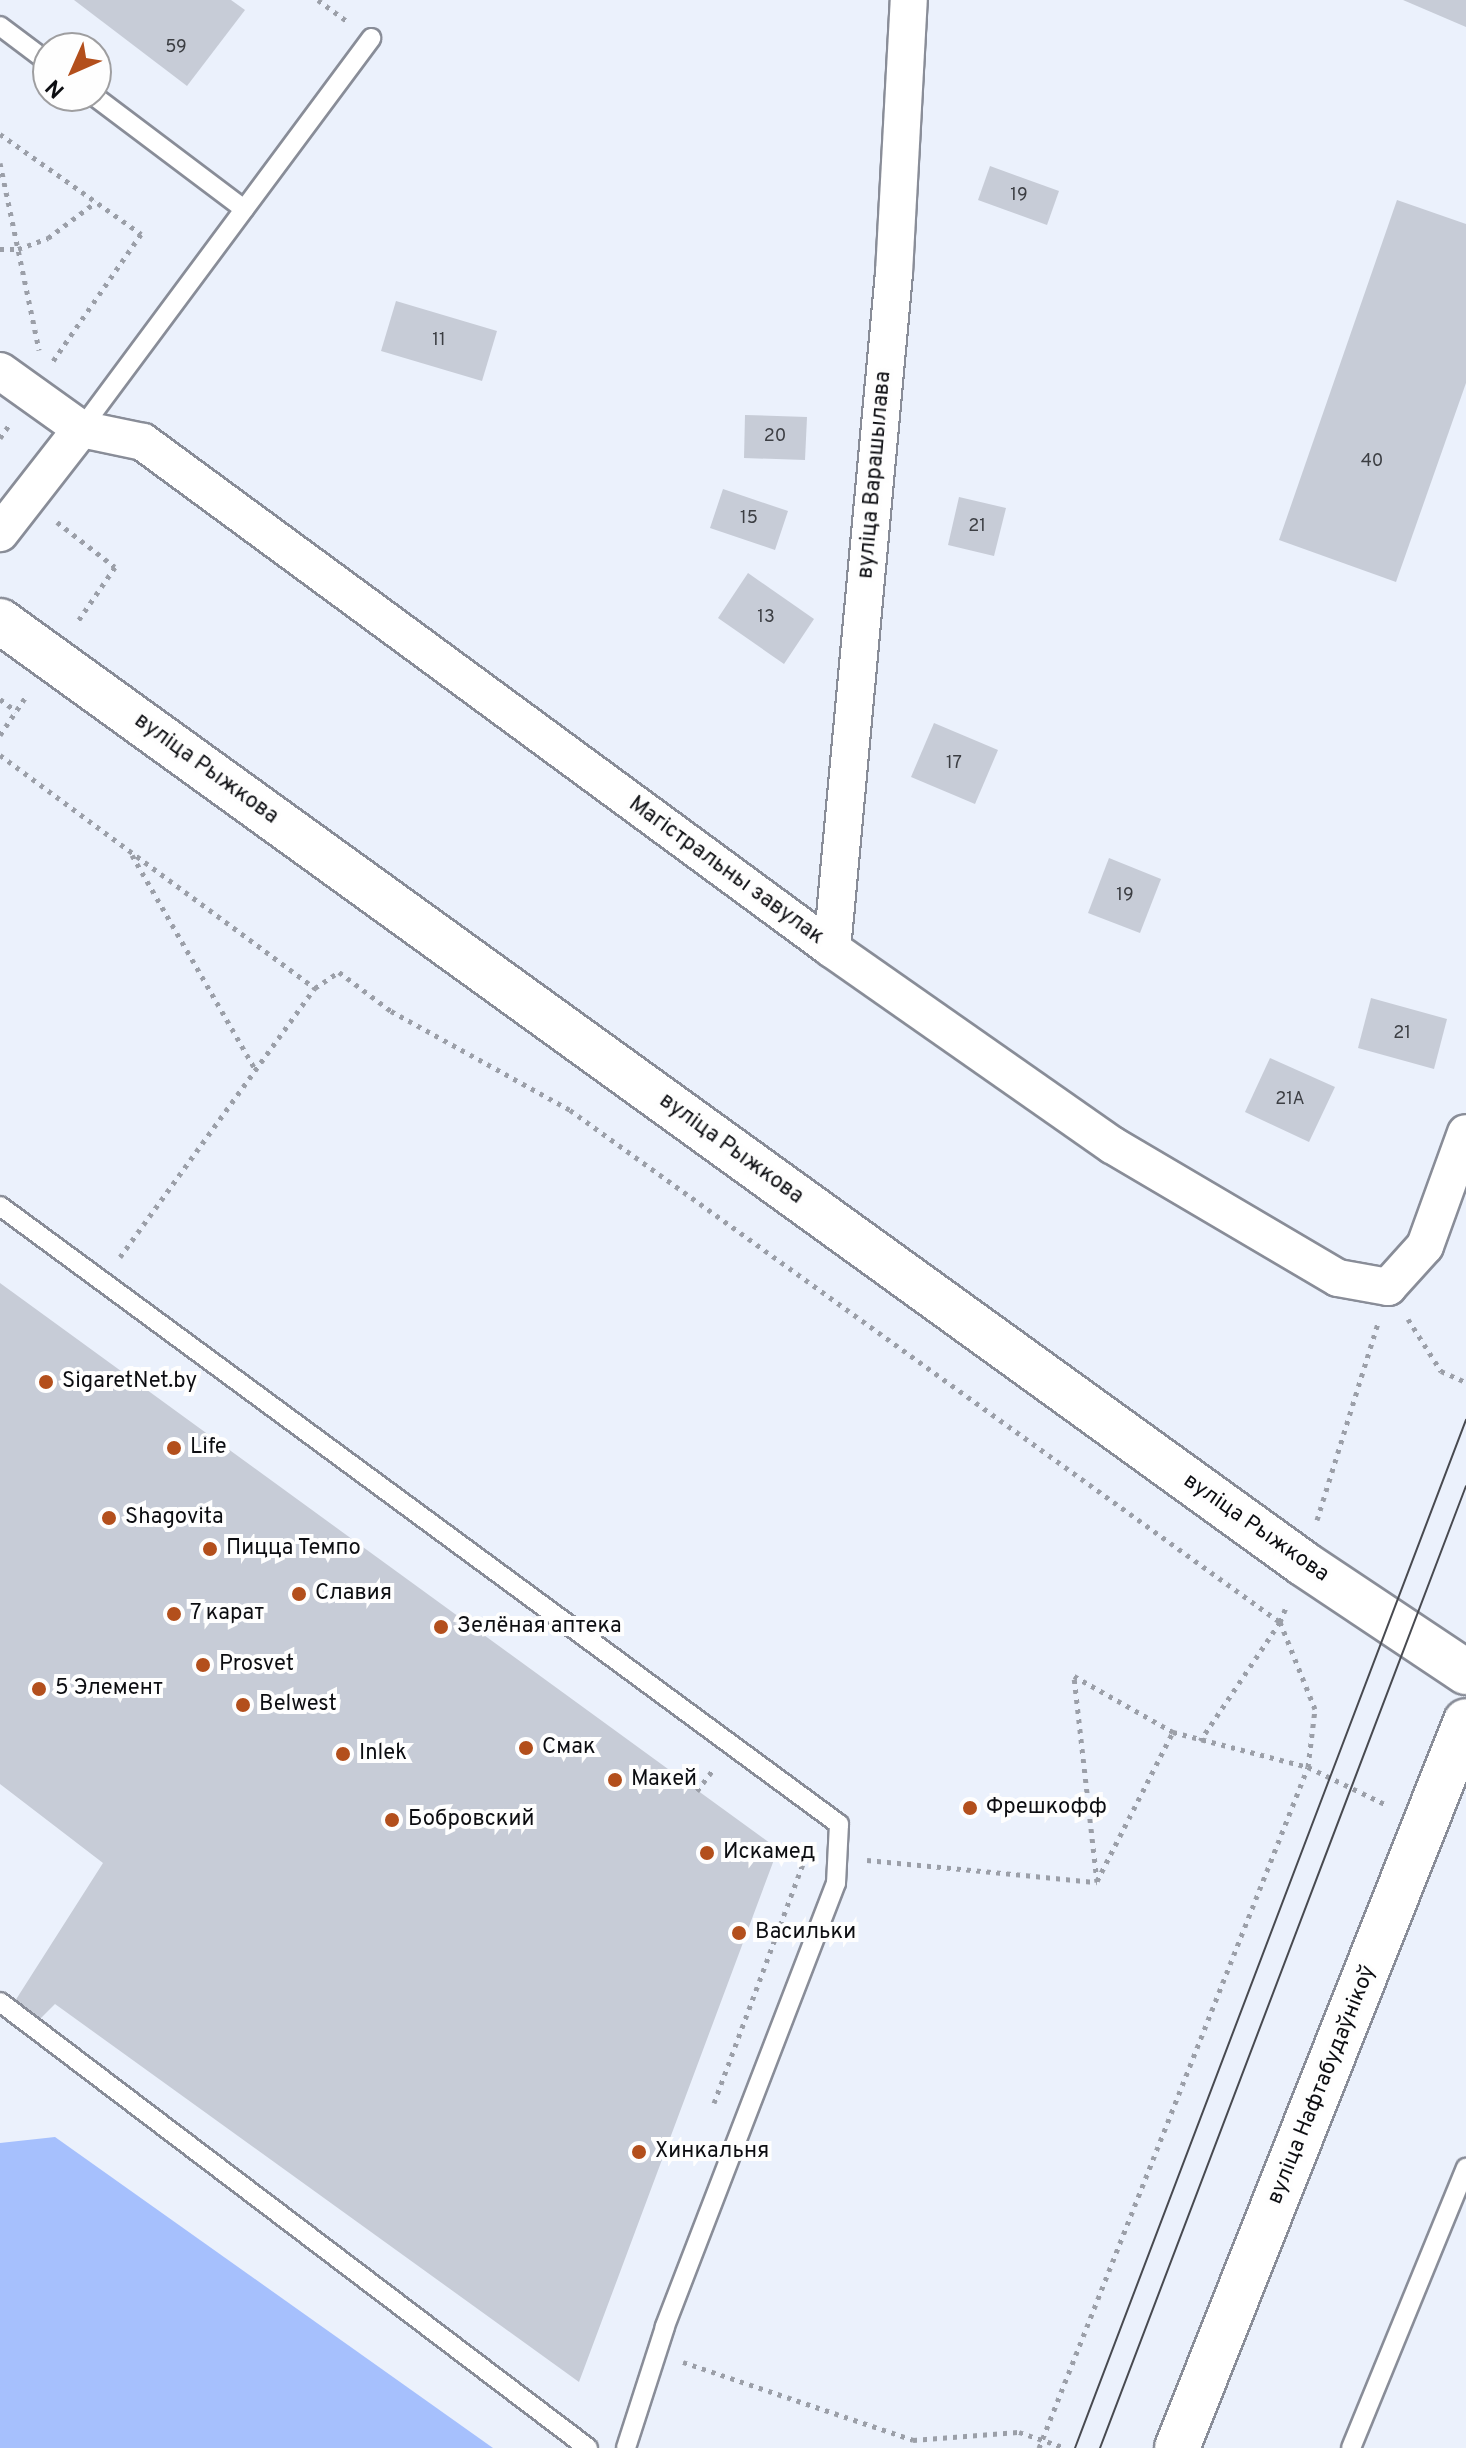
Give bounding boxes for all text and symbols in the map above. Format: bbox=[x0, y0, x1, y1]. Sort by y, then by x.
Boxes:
north arrow bbox=[32, 32, 112, 112]
house number: 59 bbox=[165, 37, 187, 59]
text: N bbox=[41, 73, 71, 103]
house number: 19 bbox=[1010, 185, 1028, 207]
house number: 11 bbox=[432, 330, 446, 352]
street label: вуліца Варашылава bbox=[853, 370, 897, 580]
house number: 20 bbox=[764, 426, 786, 448]
house number: 40 bbox=[1361, 451, 1383, 473]
house number: 15 bbox=[740, 508, 758, 530]
house number: 21 bbox=[968, 516, 986, 538]
house number: 13 bbox=[757, 607, 775, 629]
street label: вуліца Рыжкова bbox=[129, 708, 283, 830]
house number: 17 bbox=[946, 753, 962, 775]
street label: Магістральны завулак bbox=[623, 791, 829, 951]
house number: 19 bbox=[1116, 885, 1134, 907]
house number: 21 bbox=[1393, 1023, 1411, 1045]
street label: вуліца Рыжкова bbox=[654, 1088, 808, 1210]
house number: 21А bbox=[1275, 1089, 1305, 1111]
place label: SigaretNet.by bbox=[62, 1369, 197, 1395]
marker: SigaretNet.by bbox=[37, 1373, 55, 1391]
place label: Life bbox=[190, 1435, 226, 1461]
marker: Life bbox=[165, 1439, 183, 1457]
street label: вуліца Рыжкова bbox=[1178, 1468, 1334, 1588]
place label: Shagovita bbox=[125, 1505, 224, 1531]
marker: Shagovita bbox=[100, 1509, 118, 1527]
place label: Пицца Темпо bbox=[226, 1536, 362, 1562]
marker: Пицца Темпо bbox=[201, 1540, 219, 1558]
place label: Славия bbox=[315, 1581, 392, 1607]
marker: Славия bbox=[290, 1585, 308, 1603]
place label: 7 карат bbox=[190, 1601, 265, 1627]
marker: 7 карат bbox=[165, 1605, 183, 1623]
place label: Зелёная аптека bbox=[457, 1614, 622, 1640]
marker: Зелёная аптека bbox=[432, 1618, 450, 1636]
place label: Prosvet bbox=[219, 1652, 294, 1678]
marker: Prosvet bbox=[194, 1656, 212, 1674]
place label: 5 Элемент bbox=[55, 1676, 163, 1702]
marker: 5 Элемент bbox=[30, 1680, 48, 1698]
place label: Belwest bbox=[259, 1692, 337, 1718]
marker: Belwest bbox=[234, 1696, 252, 1714]
place label: Смак bbox=[542, 1735, 596, 1761]
marker: Смак bbox=[517, 1739, 535, 1757]
place label: Inlek bbox=[359, 1741, 407, 1767]
marker: Inlek bbox=[334, 1745, 352, 1763]
place label: Макей bbox=[631, 1767, 697, 1793]
marker: Макей bbox=[606, 1771, 624, 1789]
place label: Фрешкофф bbox=[986, 1795, 1107, 1821]
marker: Фрешкофф bbox=[961, 1799, 979, 1817]
place label: Бобровский bbox=[408, 1807, 534, 1833]
marker: Бобровский bbox=[383, 1811, 401, 1829]
place label: Искамед bbox=[723, 1840, 815, 1866]
marker: Искамед bbox=[698, 1844, 716, 1862]
place label: Васильки bbox=[755, 1920, 856, 1946]
marker: Васильки bbox=[730, 1924, 748, 1942]
street label: вуліца Нафтабудаўнікоў bbox=[1262, 1962, 1382, 2208]
place label: Хинкальня bbox=[655, 2139, 769, 2165]
marker: Хинкальня bbox=[630, 2143, 648, 2161]

